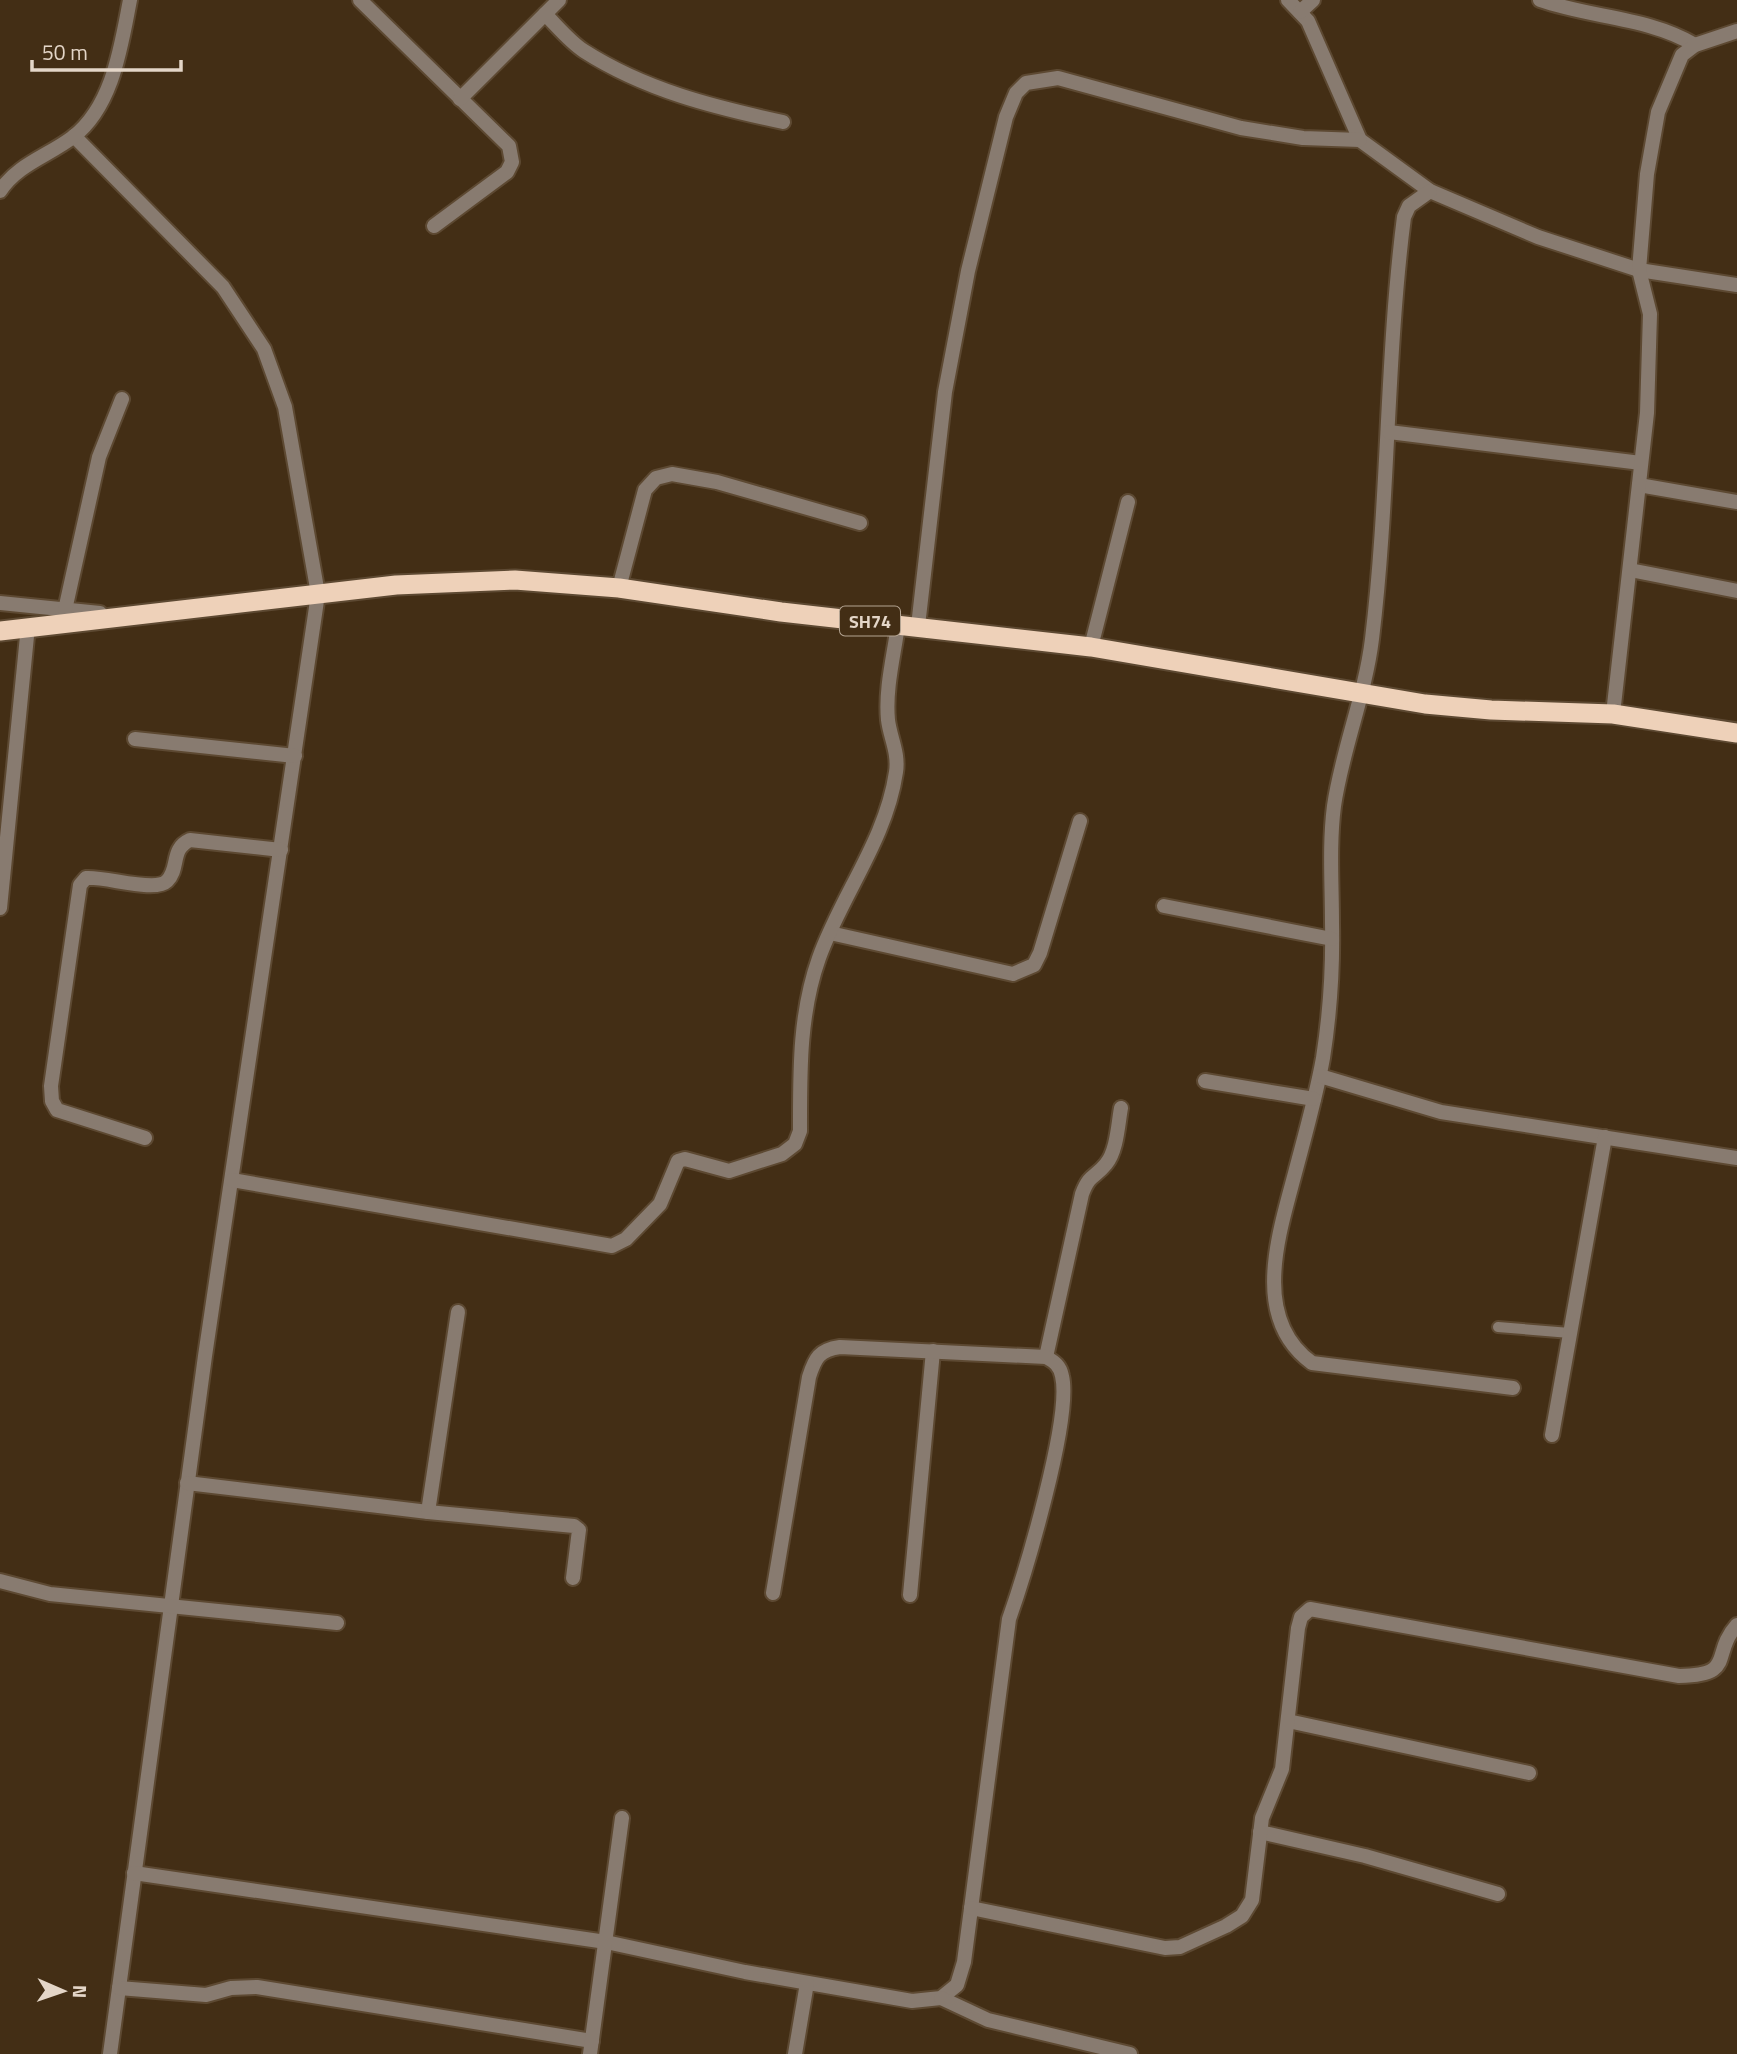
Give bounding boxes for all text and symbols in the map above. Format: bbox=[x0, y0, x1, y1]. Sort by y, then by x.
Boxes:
scale bar bbox=[32, 28, 180, 72]
text: 50 m bbox=[42, 36, 88, 68]
road number: SH74 bbox=[840, 606, 900, 636]
north arrow bbox=[28, 1956, 98, 2026]
text: N bbox=[66, 1985, 95, 1999]

